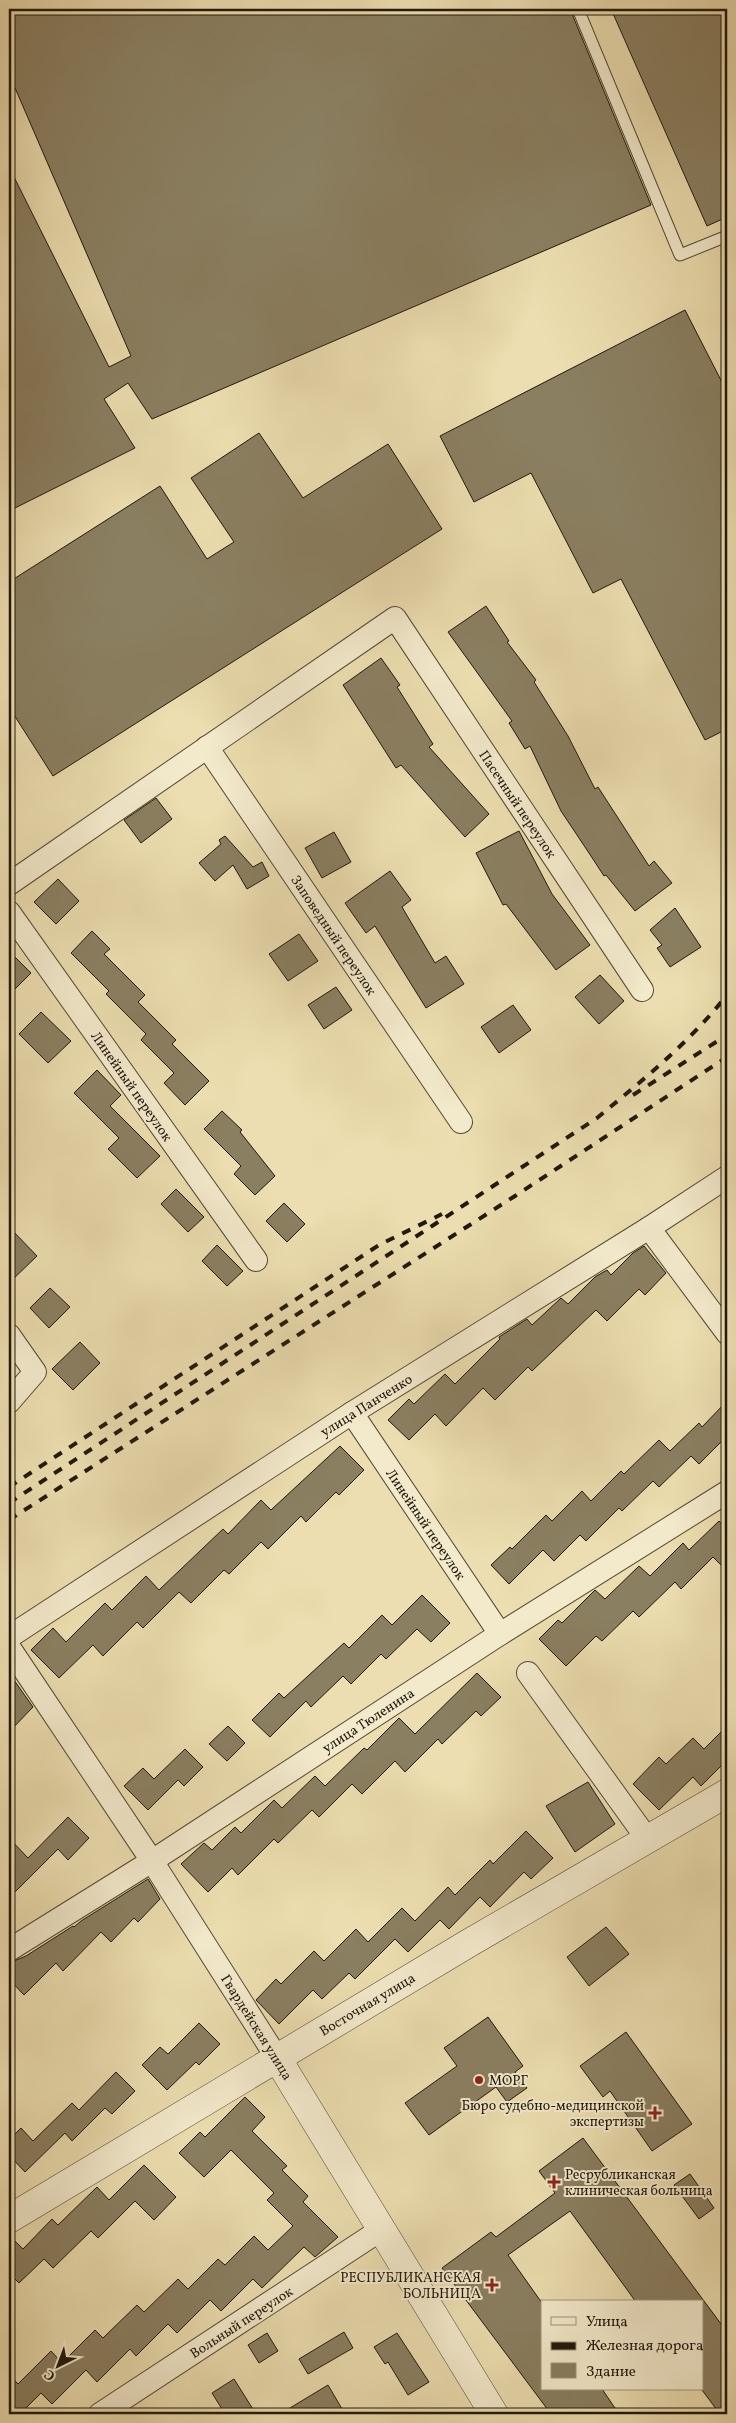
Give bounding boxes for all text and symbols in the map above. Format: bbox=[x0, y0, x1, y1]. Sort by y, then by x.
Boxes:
street label: Пасечный переулок bbox=[474, 747, 560, 863]
street label: Заповедный переулок bbox=[285, 872, 380, 1000]
street label: Линейный переулок bbox=[86, 1028, 176, 1146]
street label: улица Панченко bbox=[317, 1370, 416, 1442]
street label: Линейный переулок bbox=[380, 1465, 469, 1585]
street label: улица Тюленина bbox=[319, 1684, 419, 1758]
street label: Восточная улица bbox=[316, 1969, 419, 2041]
street label: Гвардейская улица bbox=[216, 1971, 296, 2084]
place label: МОРГ bbox=[489, 2072, 528, 2091]
marker: МОРГ bbox=[473, 2074, 485, 2086]
place label: Бюро судебно-медицинской экспертизы bbox=[461, 2097, 644, 2132]
marker: Бюро судебно-медицинской экспертизы bbox=[648, 2106, 662, 2120]
place label: Ресрубликанская клиническая больница bbox=[565, 2166, 713, 2201]
marker: Ресрубликанская клиническая больница bbox=[547, 2175, 561, 2189]
place label: РЕСПУБЛИКАНСКАЯ БОЛЬНИЦА bbox=[340, 2269, 481, 2304]
marker: РЕСПУБЛИКАНСКАЯ БОЛЬНИЦА bbox=[485, 2278, 499, 2292]
street label: Вольный переулок bbox=[187, 2282, 297, 2364]
legend bbox=[541, 2300, 704, 2390]
text: Улица bbox=[586, 2312, 628, 2333]
text: Железная дорога bbox=[586, 2336, 703, 2357]
north arrow bbox=[32, 2340, 82, 2390]
text: Здание bbox=[586, 2362, 636, 2383]
text: С bbox=[41, 2364, 60, 2385]

